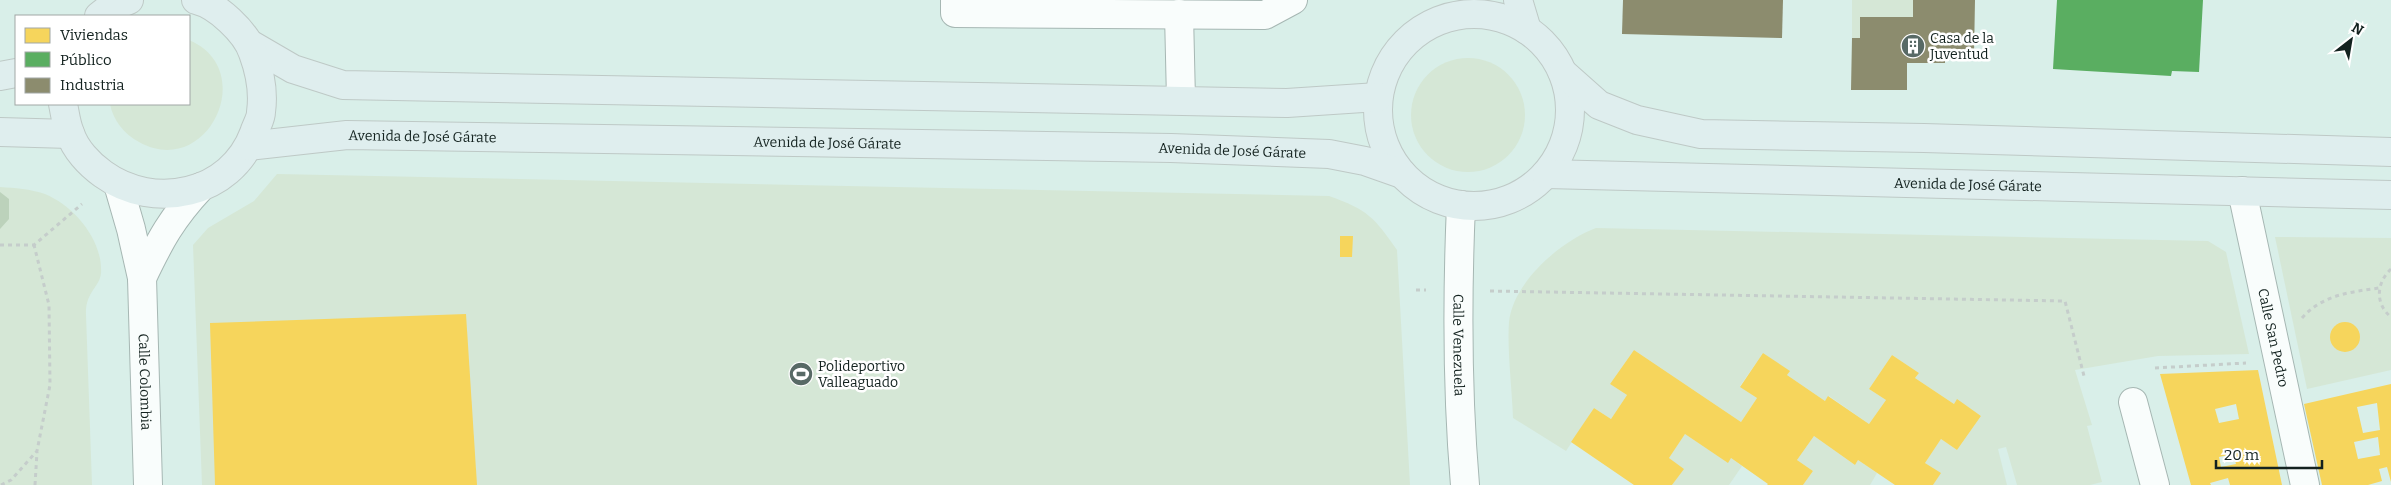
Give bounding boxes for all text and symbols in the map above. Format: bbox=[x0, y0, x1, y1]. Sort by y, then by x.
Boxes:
legend bbox=[15, 15, 190, 105]
north arrow bbox=[2326, 15, 2376, 65]
text: N bbox=[2348, 19, 2367, 39]
text: Viviendas bbox=[60, 26, 128, 44]
place label: Casa de la Juventud bbox=[1929, 30, 1994, 63]
building icon: Casa de la Juventud bbox=[1900, 33, 1926, 59]
text: Público bbox=[60, 51, 112, 69]
text: Industria bbox=[60, 76, 124, 94]
street label: Avenida de José Gárate bbox=[348, 127, 497, 146]
street label: Avenida de José Gárate bbox=[753, 133, 901, 152]
street label: Avenida de José Gárate bbox=[1158, 139, 1307, 162]
street label: Avenida de José Gárate bbox=[1894, 174, 2042, 195]
street label: Calle San Pedro bbox=[2255, 287, 2292, 389]
street label: Calle Venezuela bbox=[1450, 294, 1468, 397]
street label: Calle Colombia bbox=[135, 333, 155, 431]
place label: Polideportivo Valleaguado bbox=[818, 358, 905, 391]
sports icon: Polideportivo Valleaguado bbox=[788, 361, 814, 387]
scale bar bbox=[2216, 438, 2322, 470]
text: 20 m bbox=[2224, 446, 2260, 464]

